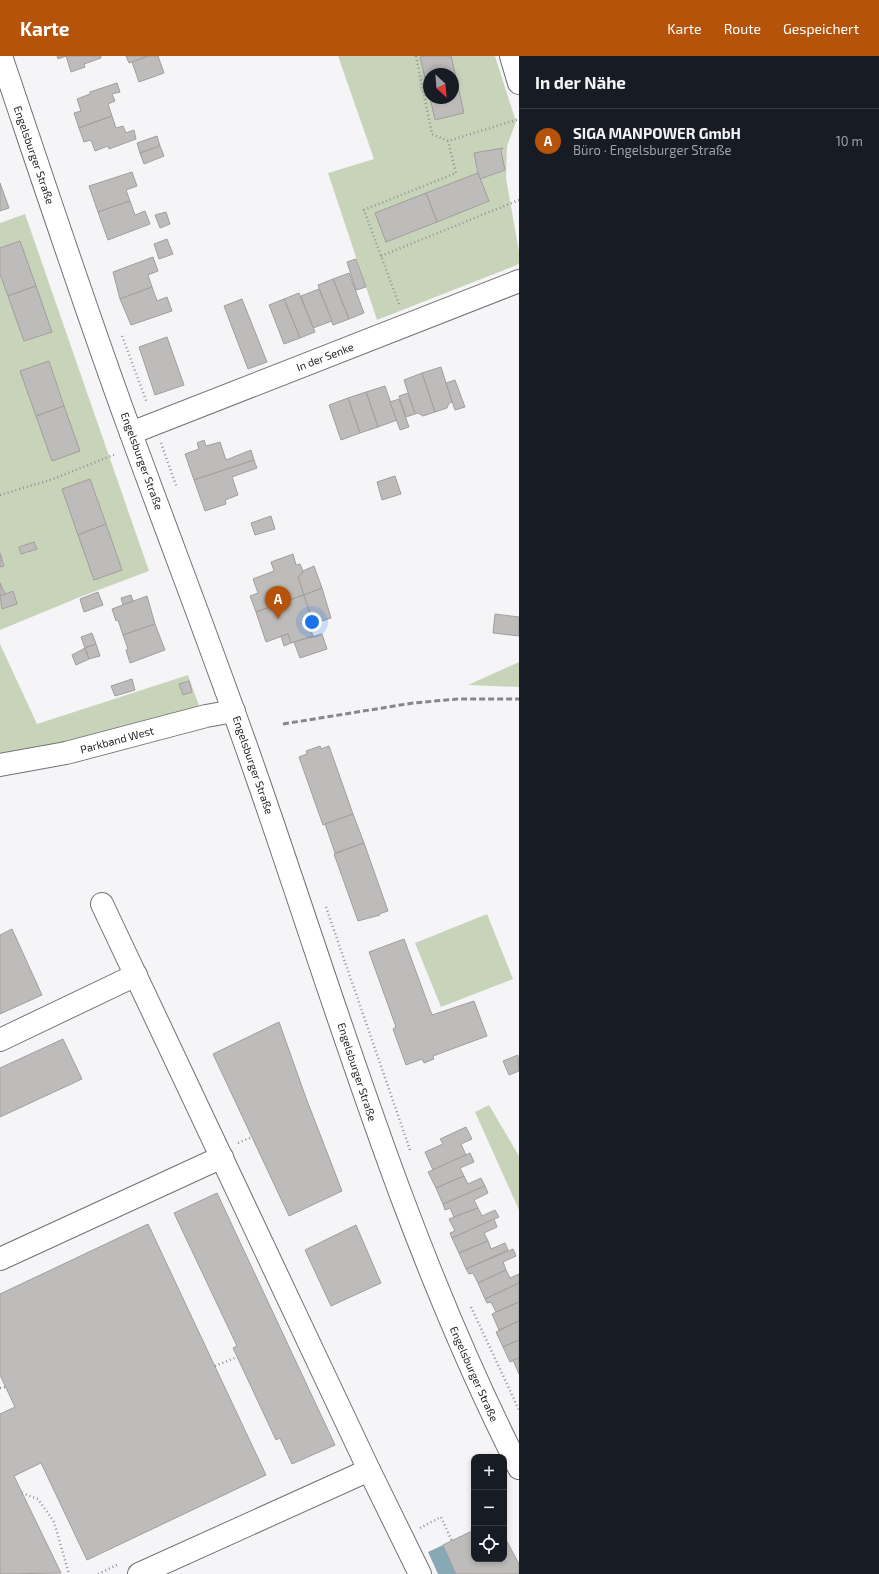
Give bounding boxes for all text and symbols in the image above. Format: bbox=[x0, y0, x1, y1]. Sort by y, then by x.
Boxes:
text: Karte bbox=[20, 17, 70, 40]
text: Karte bbox=[667, 20, 702, 37]
text: Route bbox=[724, 20, 761, 37]
text: Gespeichert bbox=[783, 20, 859, 37]
north arrow bbox=[423, 68, 459, 104]
text: In der Nähe bbox=[535, 72, 626, 92]
street label: Engelsburger Straße bbox=[12, 104, 57, 206]
text: SIGA MANPOWER GmbH bbox=[573, 124, 741, 142]
text: A bbox=[544, 133, 552, 149]
text: 10 m bbox=[836, 133, 863, 149]
text: Büro · Engelsburger Straße bbox=[573, 142, 732, 158]
street label: In der Senke bbox=[294, 340, 355, 373]
street label: Engelsburger Straße bbox=[119, 410, 166, 512]
pin: A bbox=[265, 586, 291, 619]
your location bbox=[302, 612, 322, 632]
street label: Engelsburger Straße bbox=[231, 714, 276, 816]
street label: Parkband West bbox=[79, 723, 155, 756]
street label: Engelsburger Straße bbox=[335, 1021, 380, 1123]
street label: Engelsburger Straße bbox=[448, 1324, 501, 1424]
map controls bbox=[471, 1454, 507, 1562]
button: + bbox=[471, 1454, 507, 1490]
button: − bbox=[471, 1490, 507, 1526]
button: locate bbox=[471, 1526, 507, 1562]

